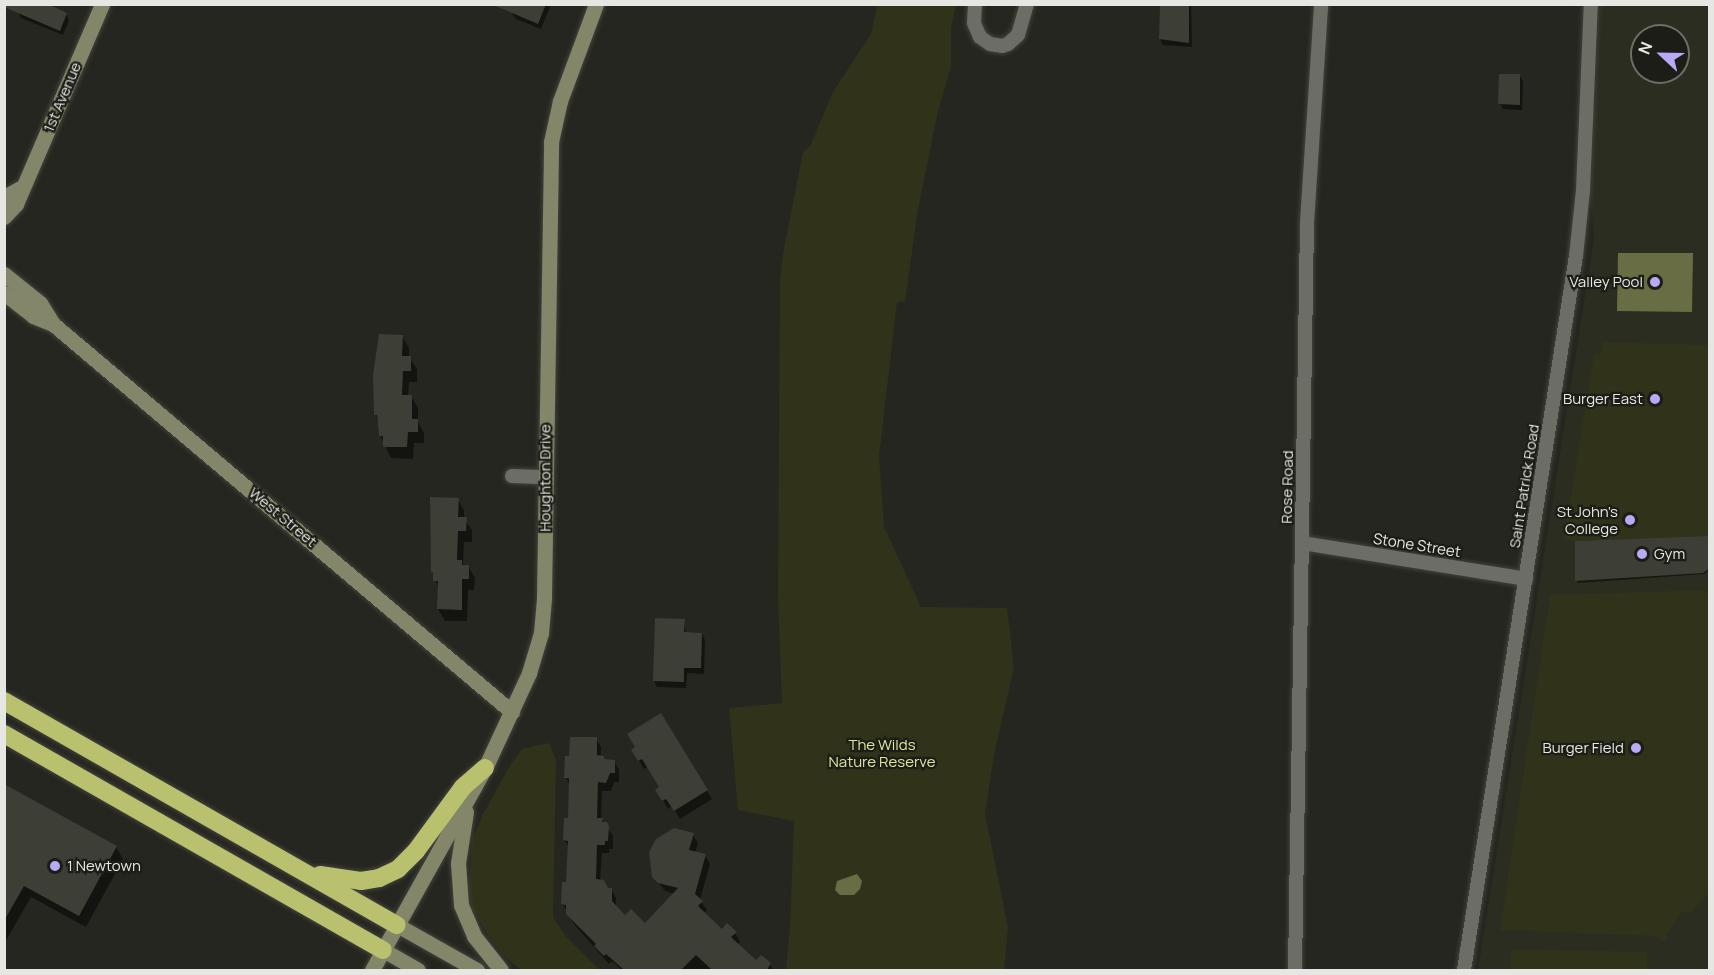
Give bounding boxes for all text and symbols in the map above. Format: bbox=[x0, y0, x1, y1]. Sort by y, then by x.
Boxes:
north arrow bbox=[1630, 24, 1690, 84]
text: N bbox=[1633, 39, 1658, 57]
street label: 1st Avenue bbox=[39, 59, 85, 135]
place label: Valley Pool bbox=[1569, 273, 1643, 291]
marker: Valley Pool bbox=[1648, 275, 1662, 289]
place label: Burger East bbox=[1563, 390, 1643, 408]
marker: Burger East bbox=[1648, 392, 1662, 406]
street label: Saint Patrick Road bbox=[1505, 423, 1543, 549]
street label: Houghton Drive bbox=[536, 424, 554, 532]
street label: Rose Road bbox=[1277, 450, 1297, 524]
street label: West Street bbox=[245, 483, 321, 551]
place label: St John's College bbox=[1557, 502, 1618, 537]
marker: St John's College bbox=[1623, 513, 1637, 527]
street label: Stone Street bbox=[1372, 529, 1462, 561]
place label: Gym bbox=[1654, 545, 1685, 563]
marker: Gym bbox=[1635, 547, 1649, 561]
park label: The Wilds Nature Reserve bbox=[829, 735, 935, 770]
place label: Burger Field bbox=[1543, 739, 1624, 757]
marker: Burger Field bbox=[1629, 741, 1643, 755]
place label: 1 Newtown bbox=[67, 857, 141, 875]
marker: 1 Newtown bbox=[48, 859, 62, 873]

